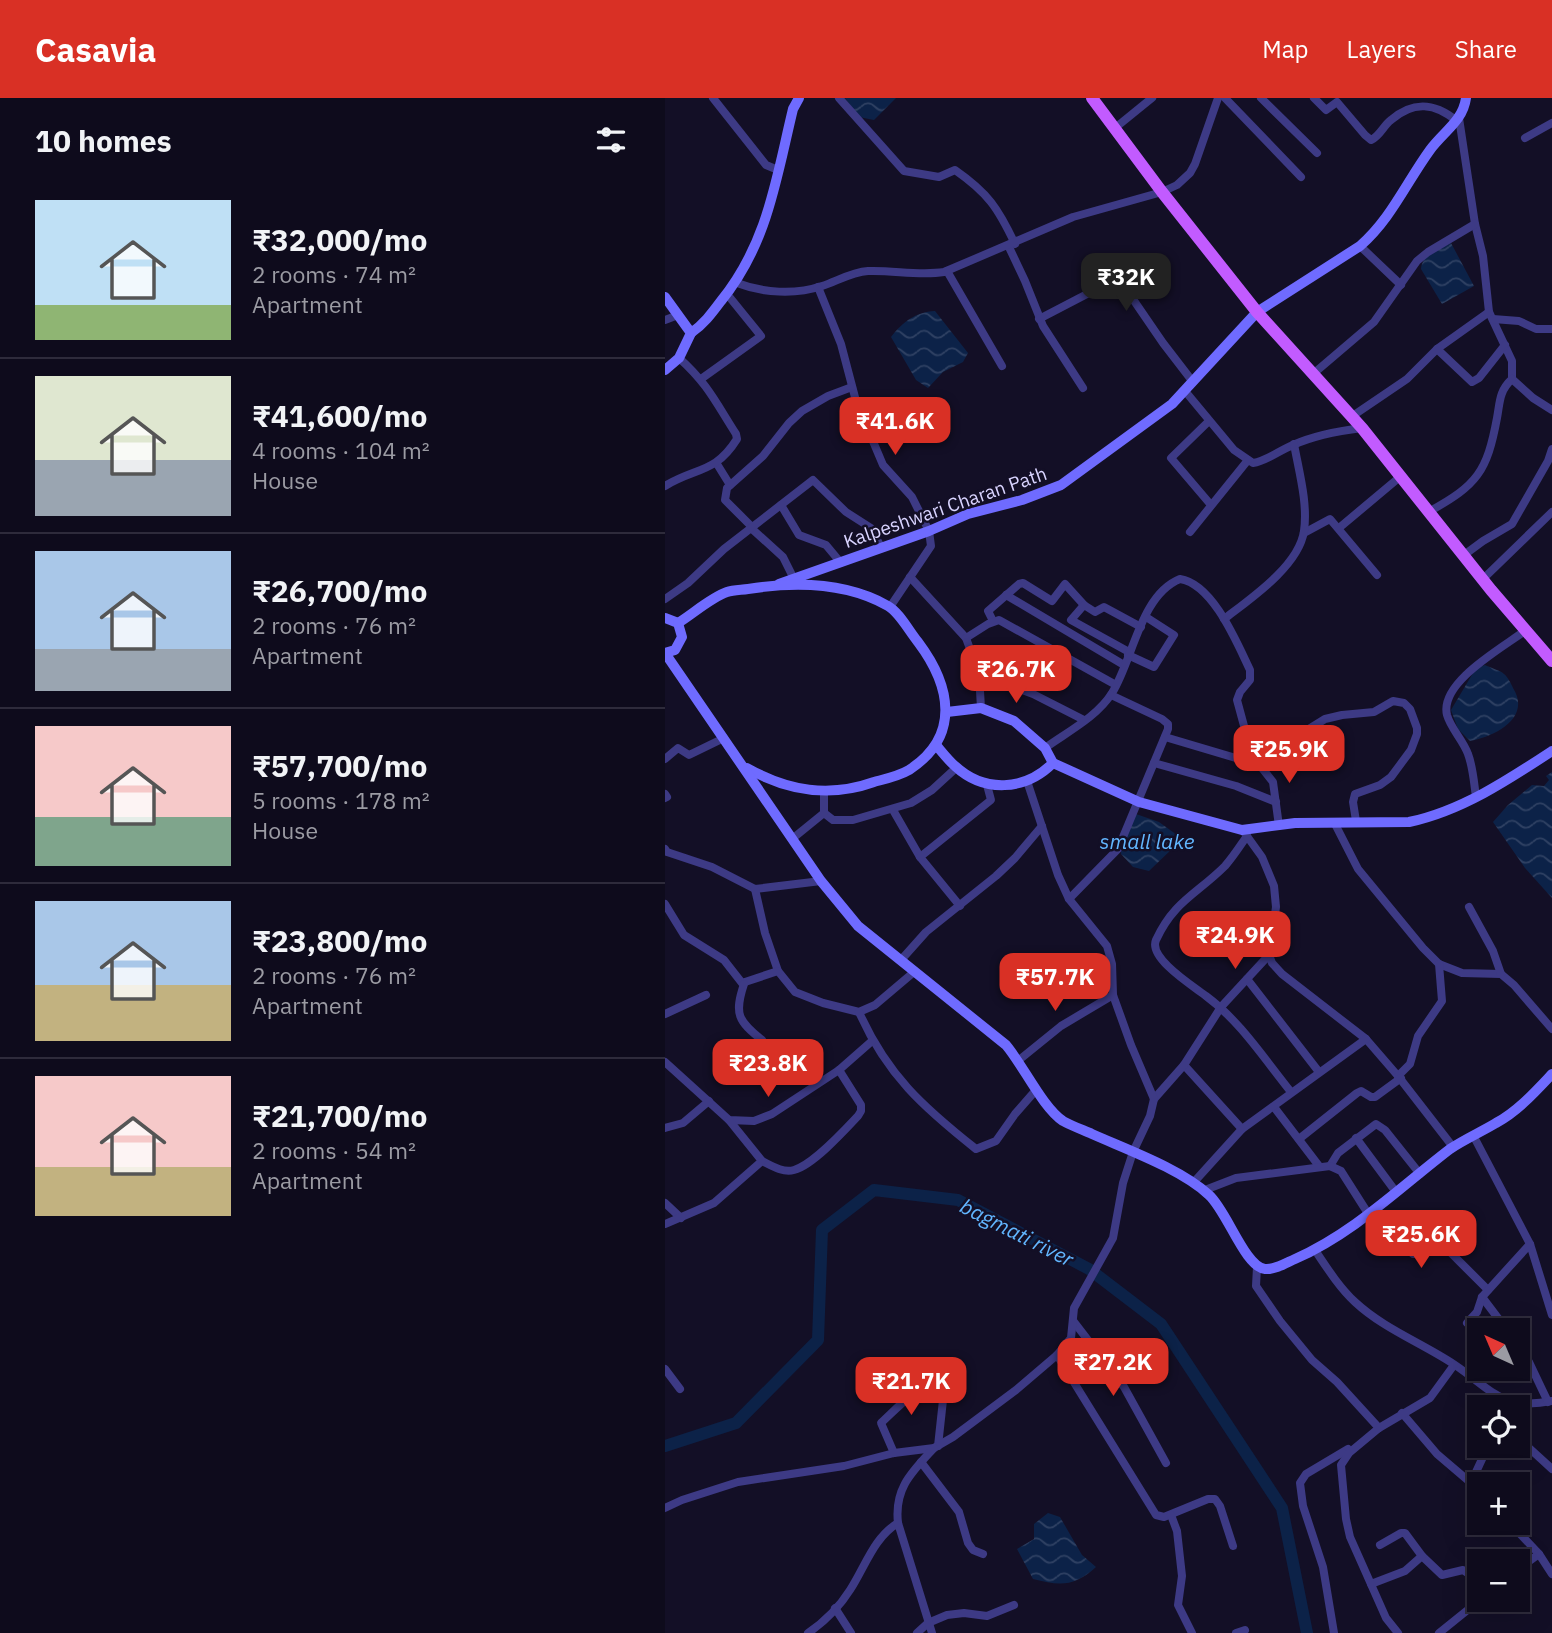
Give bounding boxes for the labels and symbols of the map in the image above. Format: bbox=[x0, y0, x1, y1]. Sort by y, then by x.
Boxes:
pin: ₹32K bbox=[1085, 254, 1167, 313]
pin: ₹41.6K bbox=[838, 398, 952, 457]
street label: Kalpeshwari Charan Path bbox=[840, 461, 1050, 553]
pin: ₹26.7K bbox=[959, 646, 1073, 705]
pin: ₹25.9K bbox=[1232, 726, 1346, 785]
water label: small lake bbox=[1100, 827, 1195, 855]
pin: ₹24.9K bbox=[1178, 912, 1292, 971]
pin: ₹57.7K bbox=[998, 954, 1112, 1013]
pin: ₹23.8K bbox=[711, 1040, 825, 1099]
water label: bagmati river bbox=[955, 1191, 1080, 1273]
pin: ₹25.6K bbox=[1364, 1210, 1478, 1270]
north arrow bbox=[1467, 1318, 1529, 1381]
pin: ₹27.2K bbox=[1056, 1338, 1170, 1398]
pin: ₹21.7K bbox=[854, 1358, 968, 1417]

